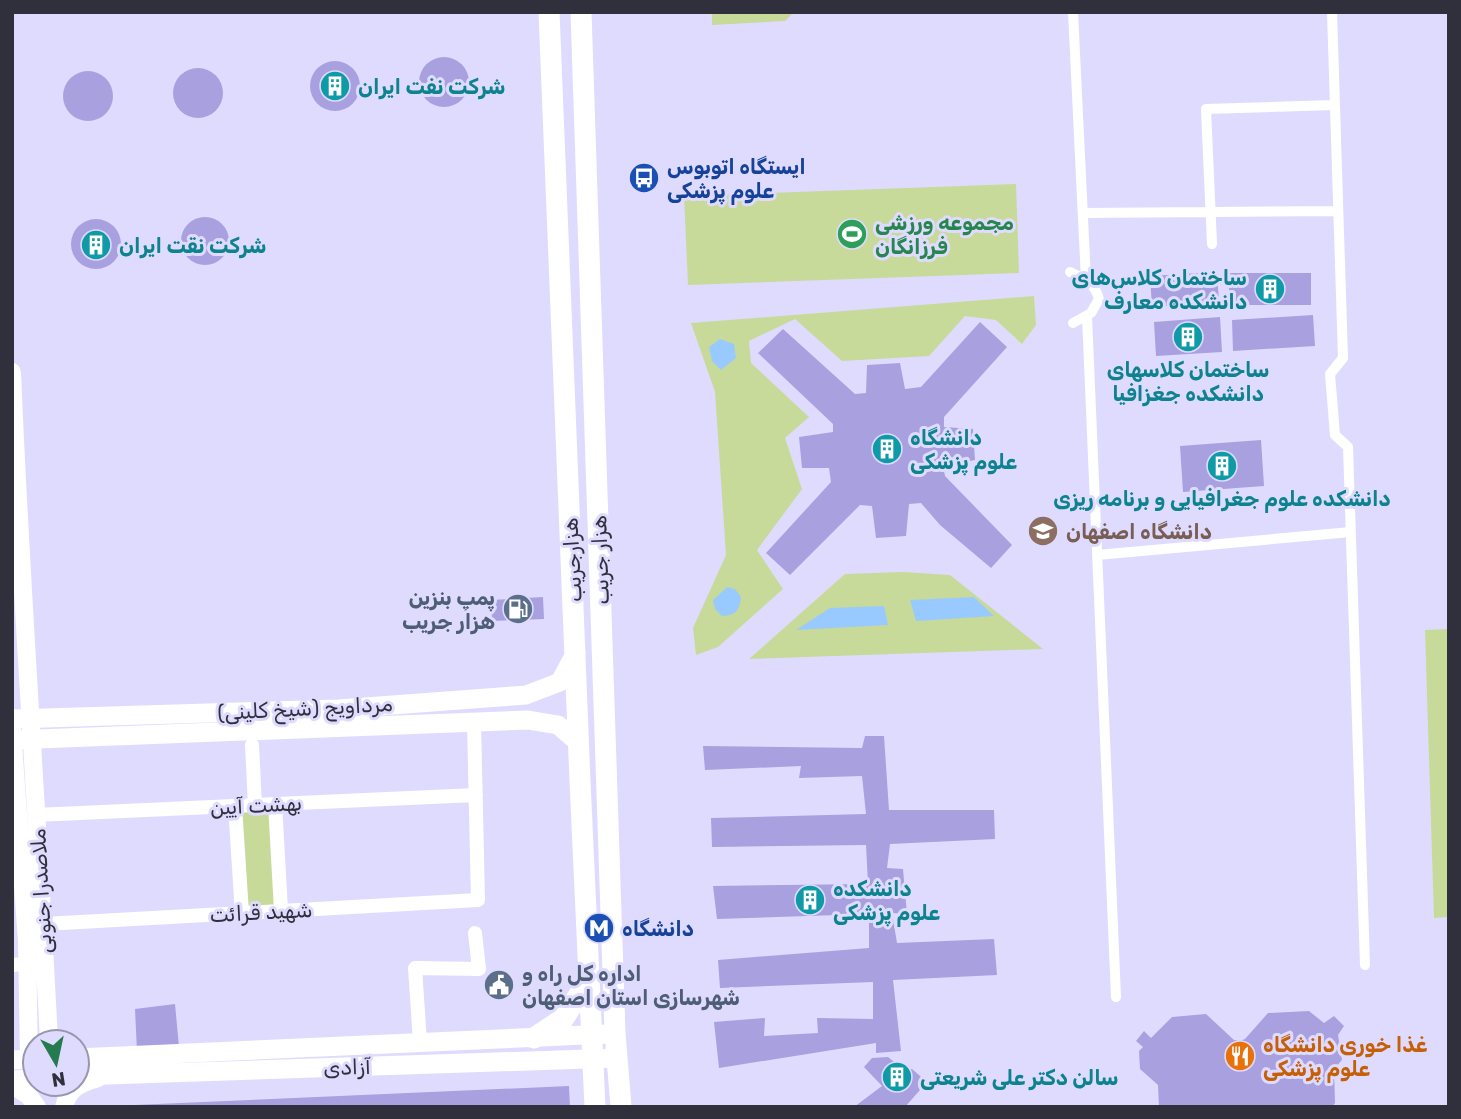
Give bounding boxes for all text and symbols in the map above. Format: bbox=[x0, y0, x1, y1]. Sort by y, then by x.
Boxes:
building icon: شرکت نفت ایران bbox=[318, 69, 352, 103]
place label: شرکت نفت ایران bbox=[358, 74, 505, 100]
place label: ایستگاه اتوبوس علوم پزشکی bbox=[667, 154, 806, 205]
bus stop icon: ایستگاه اتوبوس علوم پزشکی bbox=[627, 161, 661, 195]
place label: مجموعه ورزشی فرزانگان bbox=[875, 210, 1014, 260]
sports icon: مجموعه ورزشی فرزانگان bbox=[835, 217, 869, 251]
building icon: شرکت نقت ایران bbox=[79, 228, 113, 262]
place label: شرکت نقت ایران bbox=[119, 233, 266, 259]
place label: ساختمان کلاس‌های دانشکده معارف bbox=[1072, 265, 1247, 314]
building icon: ساختمان کلاس‌های دانشکده معارف bbox=[1253, 272, 1287, 306]
building icon: ساختمان کلاسهای دانشکده جغزافیا bbox=[1171, 320, 1205, 354]
place label: ساختمان کلاسهای دانشکده جغزافیا bbox=[1107, 357, 1269, 407]
place label: دانشگاه علوم پزشکی bbox=[910, 425, 1017, 476]
building icon: دانشگاه علوم پزشکی bbox=[870, 432, 904, 466]
building icon: دانشکده علوم جغرافیایی و برنامه ریزی bbox=[1205, 449, 1239, 483]
place label: دانشکده علوم جغرافیایی و برنامه ریزی bbox=[1053, 486, 1391, 513]
school or university icon: دانشگاه اصفهان bbox=[1026, 514, 1060, 548]
street label: هزار جریب bbox=[586, 515, 614, 605]
street label: هزارجریب bbox=[557, 517, 587, 603]
place label: دانشگاه اصفهان bbox=[1066, 519, 1212, 544]
place label: پمپ بنزین هزار جریب bbox=[402, 585, 495, 635]
fuel station icon: پمپ بنزین هزار جریب bbox=[501, 592, 535, 626]
street label: مرداویج (شیخ کلینی) bbox=[217, 691, 393, 727]
street label: بهشت آیین bbox=[209, 790, 303, 820]
street label: ملاصدرا جنوبی bbox=[25, 828, 57, 954]
place label: دانشکده علوم پزشکی bbox=[833, 876, 940, 927]
building icon: دانشکده علوم پزشکی bbox=[793, 883, 827, 917]
street label: شهید قرائت bbox=[209, 897, 313, 927]
metro station icon: دانشگاه bbox=[582, 911, 616, 945]
place label: دانشگاه bbox=[622, 916, 694, 941]
place label: اداره کل راه و شهرسازی استان اصفهان bbox=[522, 961, 740, 1011]
public building icon: اداره کل راه و شهرسازی استان اصفهان bbox=[482, 968, 516, 1002]
north arrow bbox=[21, 1028, 91, 1098]
place label: غذا خوری دانشگاه علوم پزشکی bbox=[1263, 1032, 1428, 1083]
restaurant icon: غذا خوری دانشگاه علوم پزشکی bbox=[1223, 1039, 1257, 1073]
street label: آزادی bbox=[323, 1054, 371, 1080]
building icon: سالن دکتر علی شریعتی bbox=[880, 1060, 914, 1094]
place label: سالن دکتر علی شریعتی bbox=[920, 1065, 1119, 1091]
text: N bbox=[50, 1067, 67, 1092]

